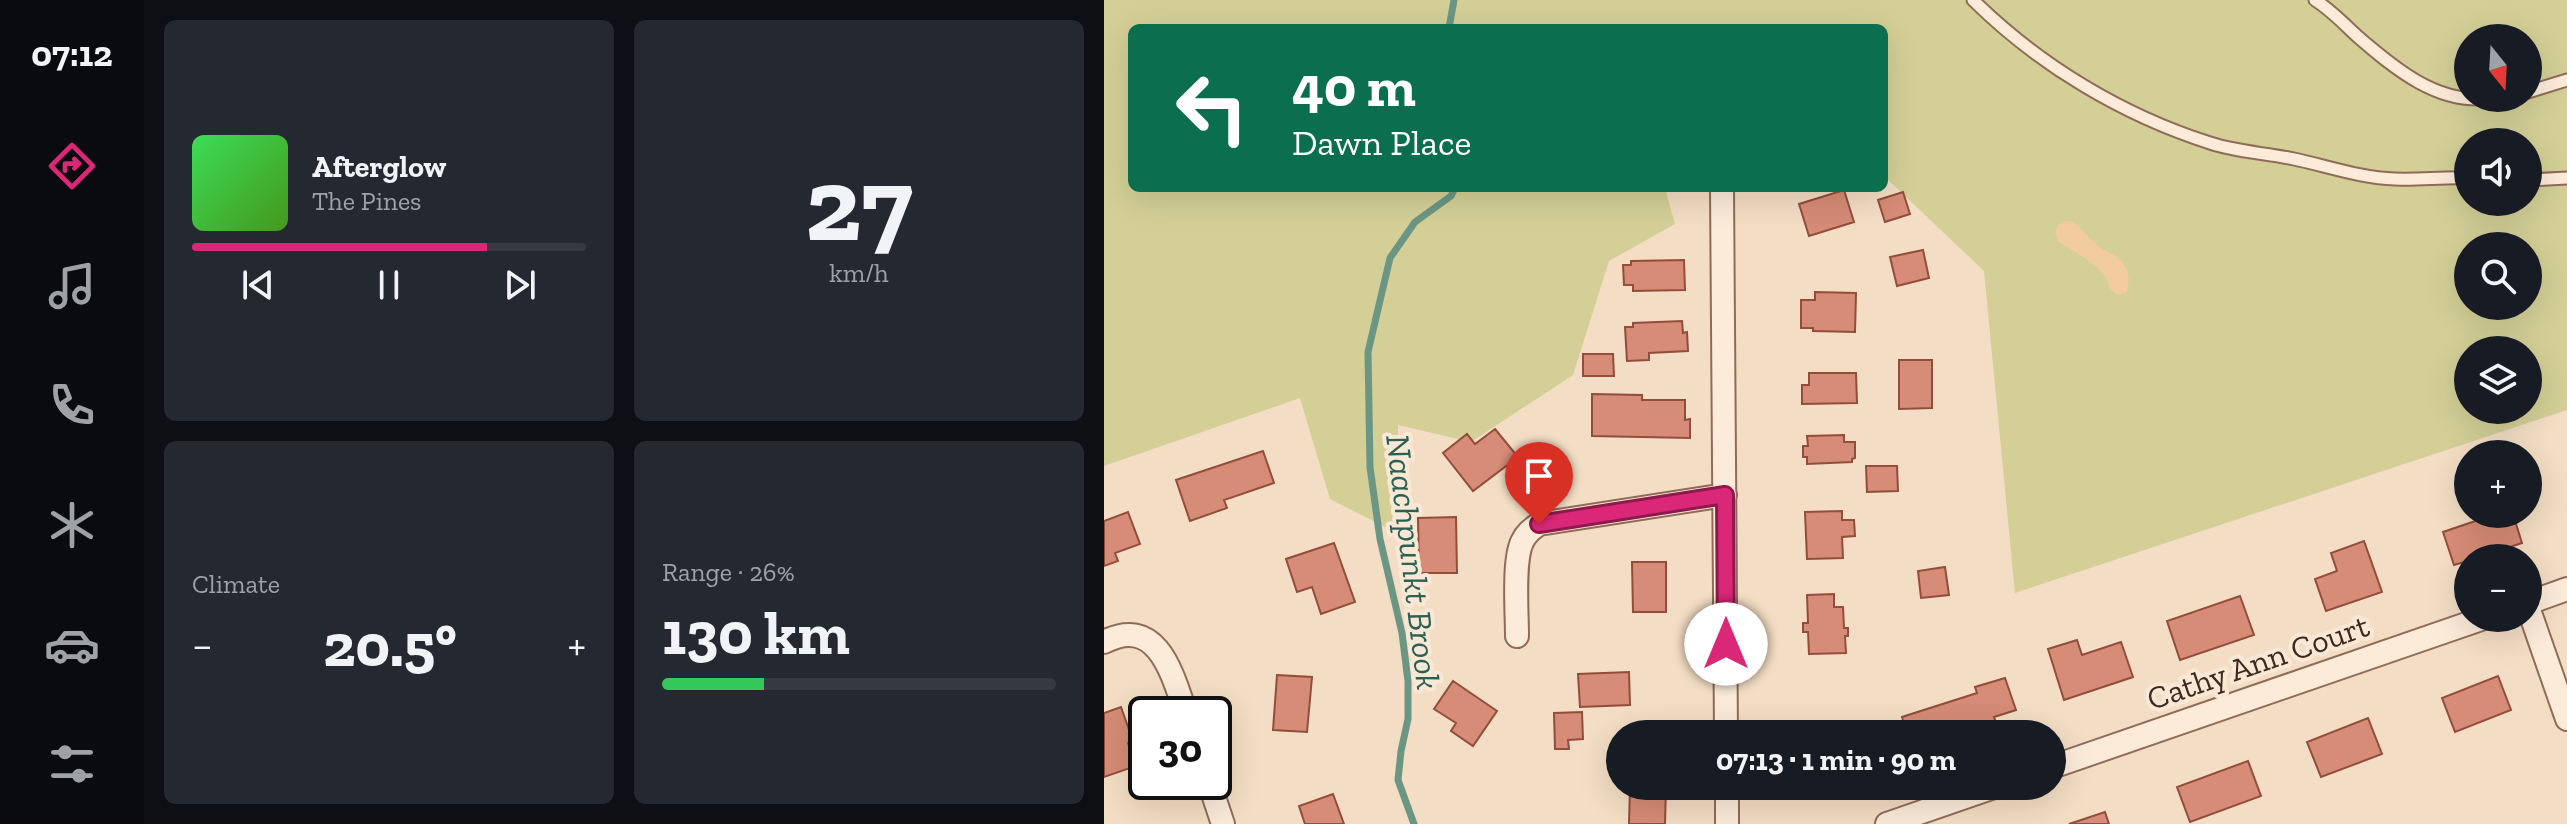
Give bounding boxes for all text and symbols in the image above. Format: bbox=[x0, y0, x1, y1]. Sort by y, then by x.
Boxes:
north arrow bbox=[2454, 24, 2542, 112]
map controls bbox=[2454, 24, 2542, 632]
text: 07:12 bbox=[31, 32, 113, 75]
text: 40 m bbox=[1292, 53, 1416, 120]
icon: left bbox=[1160, 56, 1264, 160]
text: Dawn Place bbox=[1292, 121, 1471, 164]
button: sound bbox=[2454, 128, 2542, 216]
icon: directions bbox=[44, 138, 100, 194]
text: 27 bbox=[805, 142, 913, 267]
text: Afterglow bbox=[312, 149, 446, 185]
text: The Pines bbox=[312, 185, 422, 217]
button: search bbox=[2454, 232, 2542, 320]
text: km/h bbox=[829, 257, 889, 289]
icon: music bbox=[44, 258, 100, 314]
icon: previous bbox=[236, 263, 280, 307]
icon: pause bbox=[367, 263, 411, 307]
icon: next bbox=[498, 263, 542, 307]
button: layers bbox=[2454, 336, 2542, 424]
icon: phone bbox=[44, 377, 100, 433]
water label: Naachpunkt Brook bbox=[1377, 432, 1449, 692]
button: + bbox=[2454, 440, 2542, 528]
pin bbox=[1505, 442, 1573, 524]
icon: arrive bbox=[1517, 454, 1561, 498]
icon: climate bbox=[44, 497, 100, 553]
button: − bbox=[2454, 544, 2542, 632]
text: Range · 26% bbox=[662, 556, 795, 588]
text: Climate bbox=[192, 568, 280, 600]
text: 130 km bbox=[662, 597, 850, 669]
position arrow bbox=[1684, 602, 1768, 686]
street label: Cathy Ann Court bbox=[2142, 606, 2374, 718]
text: 20.5° bbox=[323, 609, 457, 681]
icon: car bbox=[44, 617, 100, 673]
text: − bbox=[192, 618, 213, 671]
text: + bbox=[567, 618, 586, 671]
speed limit sign: 30 bbox=[1128, 696, 1232, 800]
icon: filters bbox=[44, 736, 100, 792]
text: 07:13 · 1 min · 90 m bbox=[1716, 742, 1956, 778]

